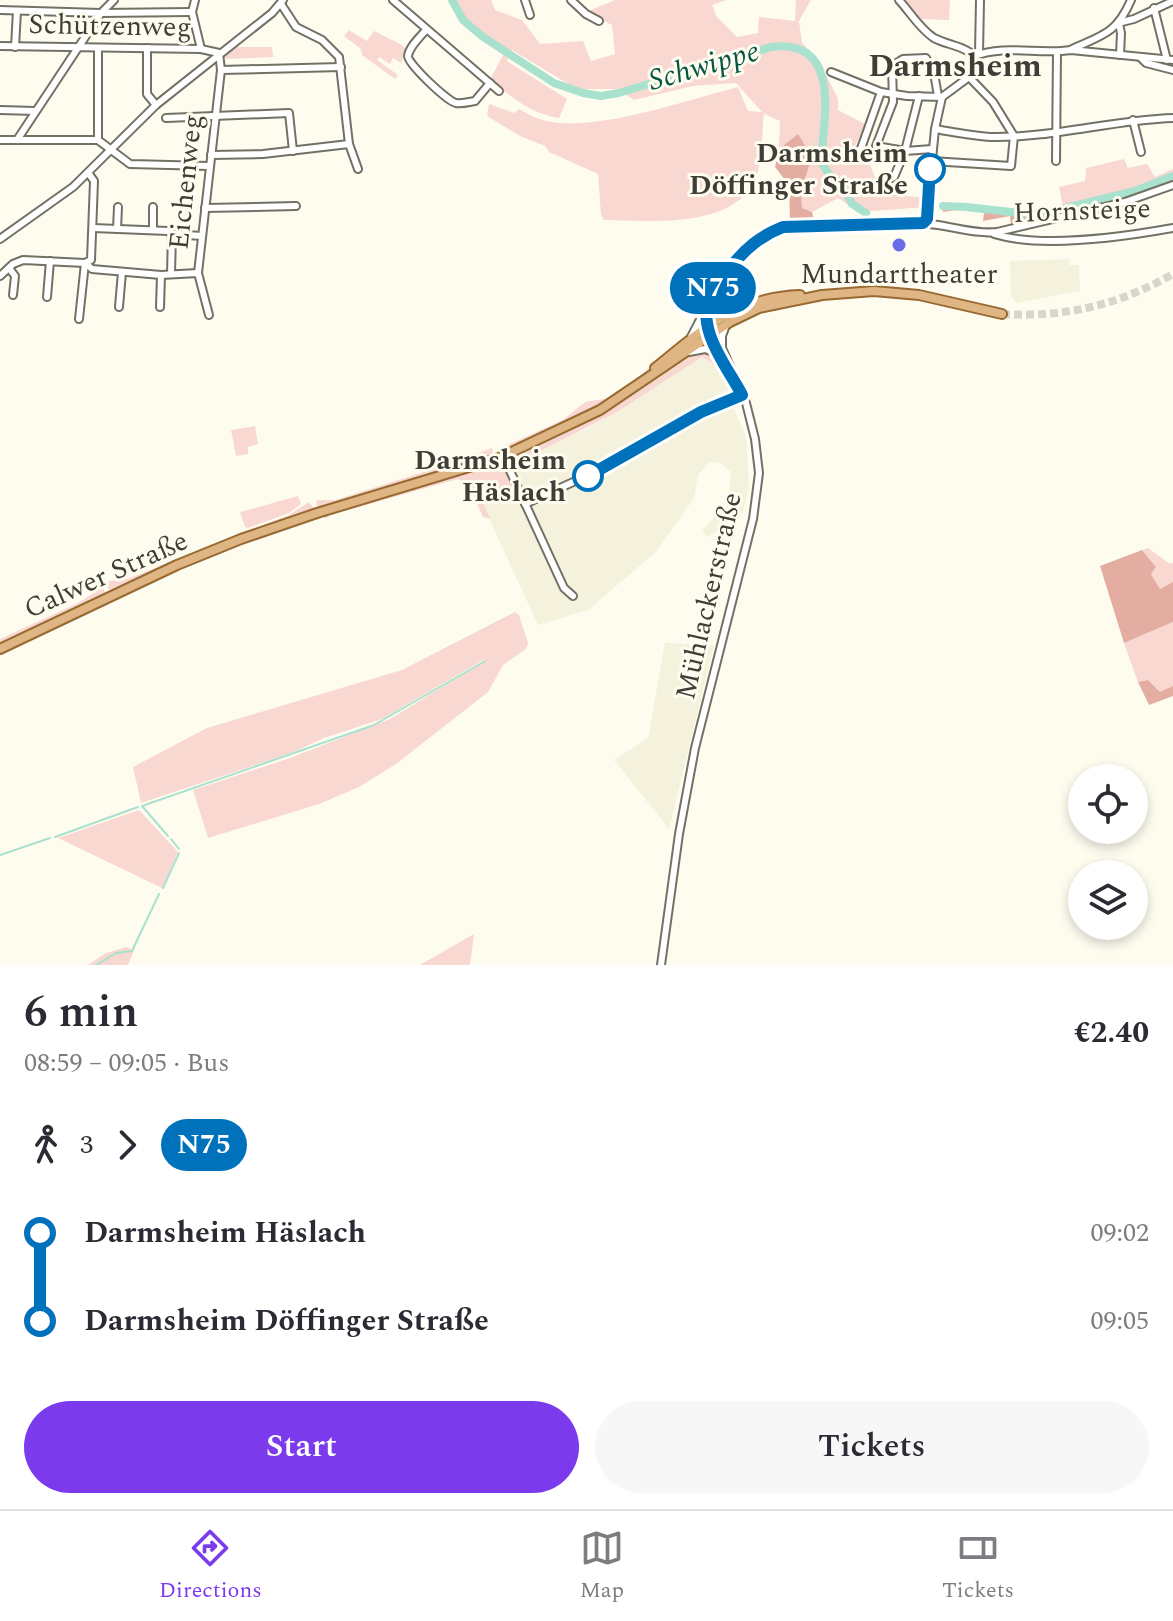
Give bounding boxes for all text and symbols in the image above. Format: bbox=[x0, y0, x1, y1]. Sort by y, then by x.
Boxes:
street label: Schützenweg bbox=[28, 3, 192, 49]
water label: Schwippe bbox=[643, 28, 765, 104]
district label: Darmsheim bbox=[868, 42, 1042, 91]
street label: Eichenweg bbox=[157, 112, 215, 252]
place label: Darmsheim Döffinger Straße bbox=[689, 132, 908, 207]
marker: Darmsheim Döffinger Straße bbox=[915, 154, 945, 184]
street label: Hornsteige bbox=[1012, 187, 1152, 235]
marker: Mundarttheater bbox=[890, 236, 908, 254]
place label: Mundarttheater bbox=[800, 253, 998, 296]
line badge: N75 bbox=[667, 262, 759, 314]
text: N75 bbox=[686, 266, 740, 309]
place label: Darmsheim Häslach bbox=[414, 439, 566, 514]
marker: Darmsheim Häslach bbox=[573, 461, 603, 491]
street label: Mühlackerstraße bbox=[664, 488, 754, 704]
street label: Calwer Straße bbox=[17, 520, 195, 630]
map controls bbox=[1068, 764, 1148, 940]
button: locate bbox=[1068, 764, 1148, 844]
button: layers bbox=[1068, 860, 1148, 940]
text: 6 min bbox=[24, 979, 138, 1046]
text: €2.40 bbox=[1074, 1010, 1149, 1056]
text: 08:59 – 09:05 · Bus bbox=[24, 1043, 229, 1083]
icon: walk bbox=[24, 1123, 68, 1167]
icon: forward bbox=[105, 1123, 149, 1167]
text: N75 bbox=[177, 1123, 231, 1166]
text: 3 bbox=[80, 1125, 93, 1165]
text: Darmsheim Häslach bbox=[84, 1210, 366, 1256]
text: 09:02 bbox=[1090, 1213, 1149, 1253]
text: Darmsheim Döffinger Straße bbox=[84, 1298, 489, 1344]
text: 09:05 bbox=[1090, 1301, 1149, 1341]
button: Start bbox=[24, 1401, 579, 1493]
button: Tickets bbox=[595, 1401, 1149, 1493]
tab: Directions bbox=[159, 1526, 262, 1607]
tab: Map bbox=[580, 1526, 624, 1607]
tab: Tickets bbox=[942, 1526, 1014, 1607]

